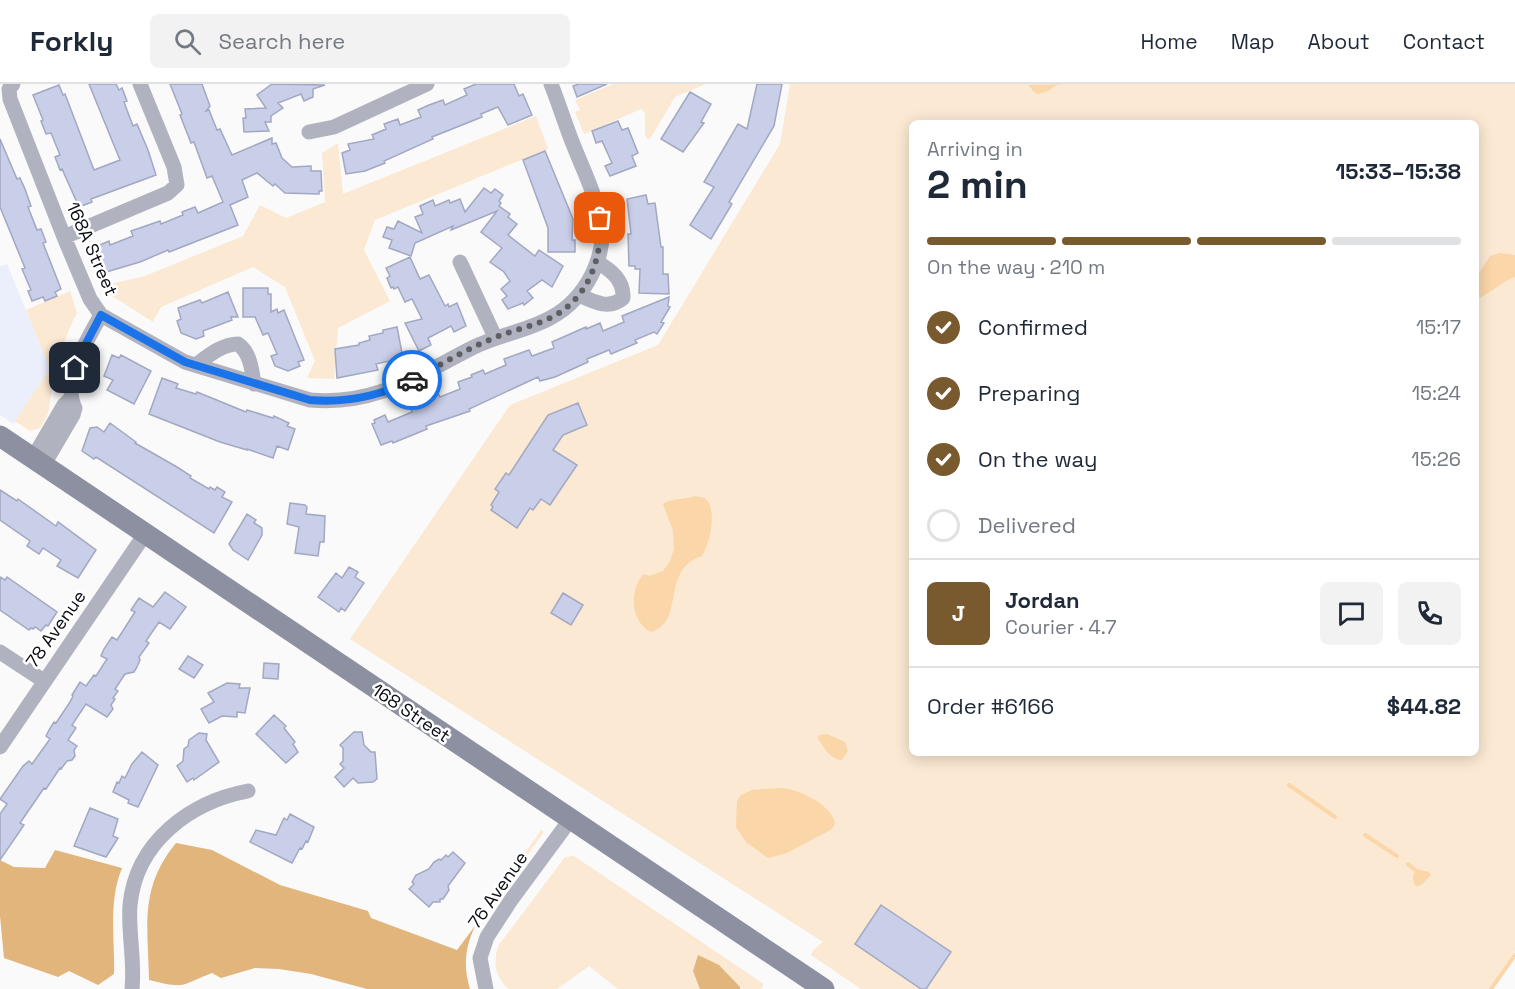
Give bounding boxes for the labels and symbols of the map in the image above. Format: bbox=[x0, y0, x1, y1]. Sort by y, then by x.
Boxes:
pin bbox=[574, 192, 625, 243]
street label: 168A Street bbox=[62, 198, 123, 299]
pin bbox=[49, 342, 100, 393]
courier bbox=[382, 350, 442, 410]
street label: 78 Avenue bbox=[21, 586, 91, 672]
street label: 168 Street bbox=[368, 678, 455, 747]
street label: 76 Avenue bbox=[463, 847, 533, 933]

